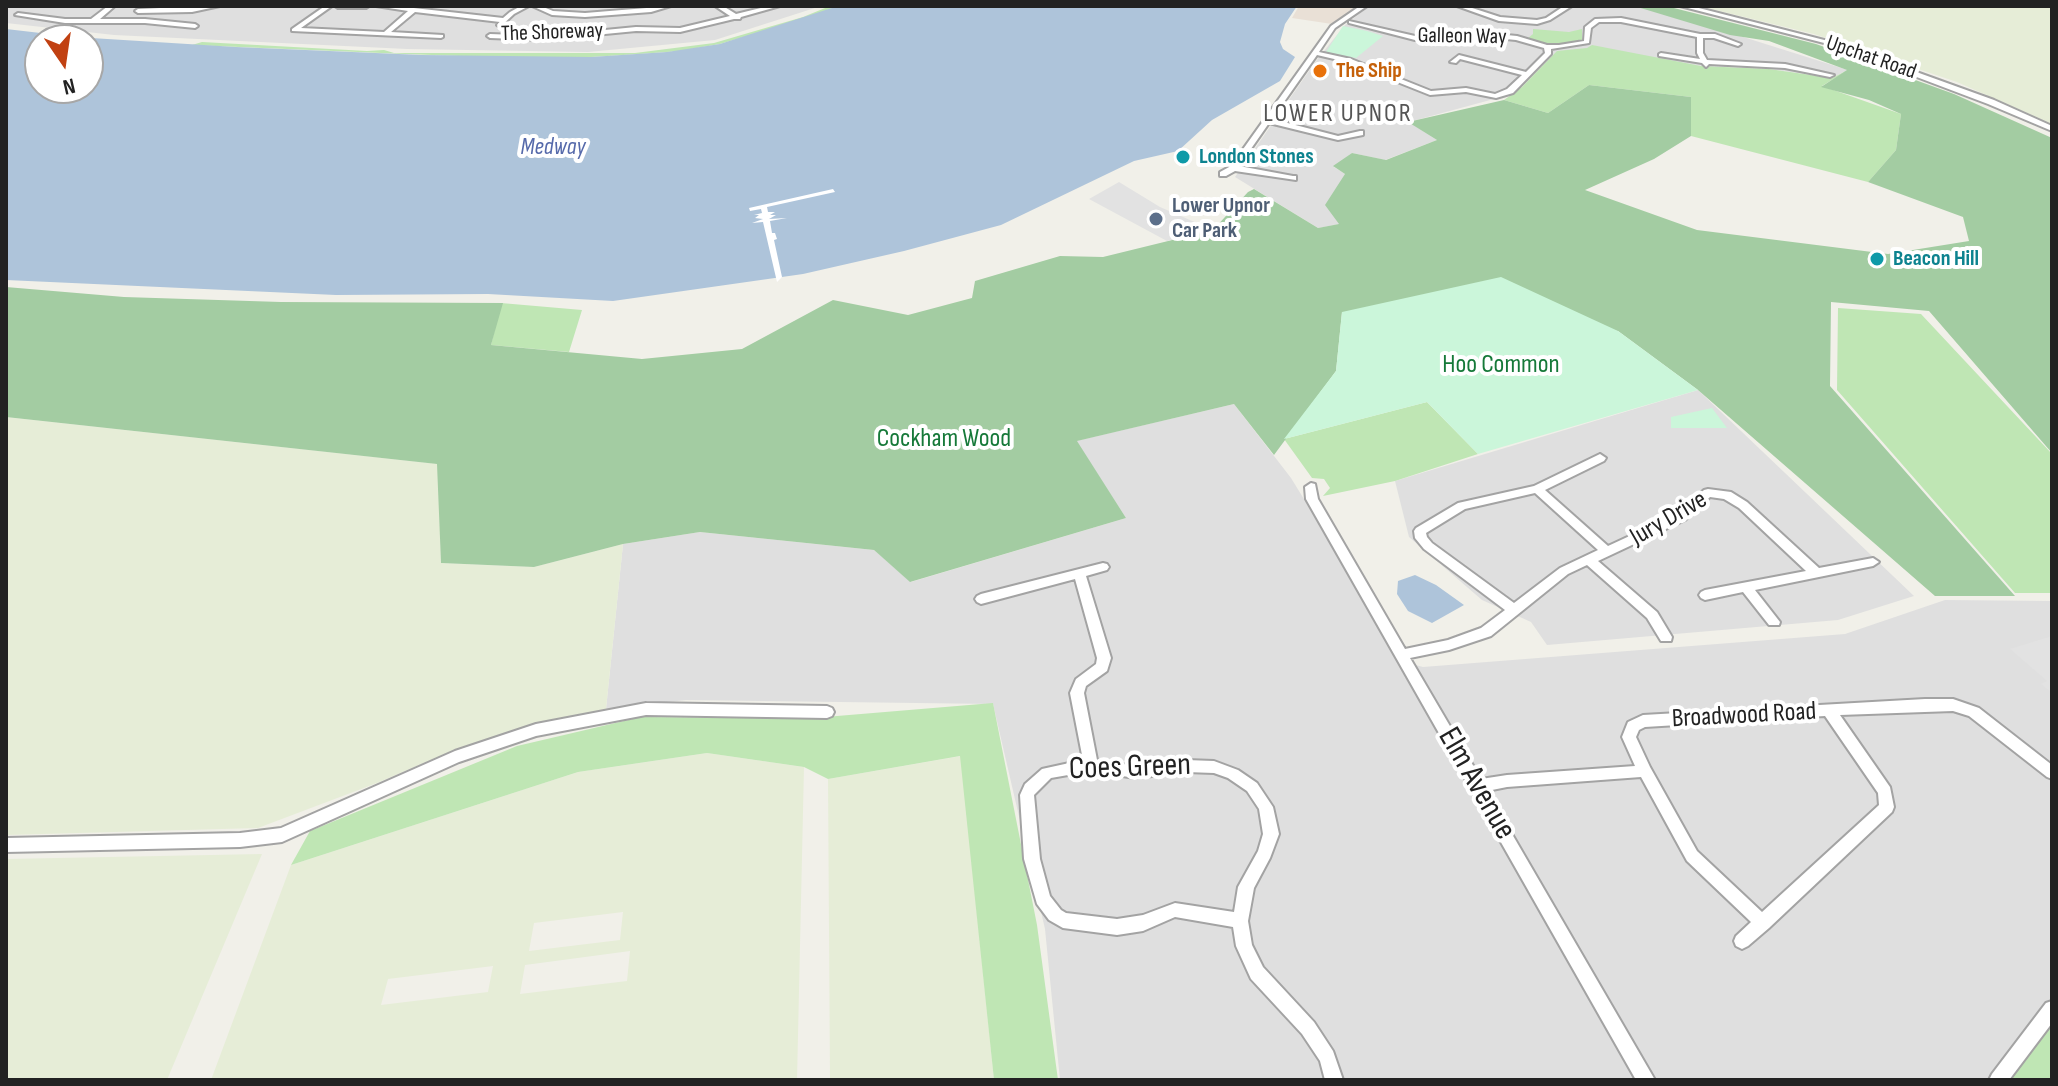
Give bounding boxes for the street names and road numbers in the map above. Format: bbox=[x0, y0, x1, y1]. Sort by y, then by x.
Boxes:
street label: The Shoreway bbox=[501, 18, 603, 48]
street label: Galleon Way bbox=[1417, 23, 1507, 51]
street label: Upchat Road bbox=[1822, 30, 1920, 86]
street label: Jury Drive bbox=[1625, 485, 1713, 553]
street label: Broadwood Road bbox=[1671, 697, 1817, 735]
street label: Elm Avenue bbox=[1429, 721, 1523, 847]
street label: Coes Green bbox=[1068, 747, 1192, 789]

